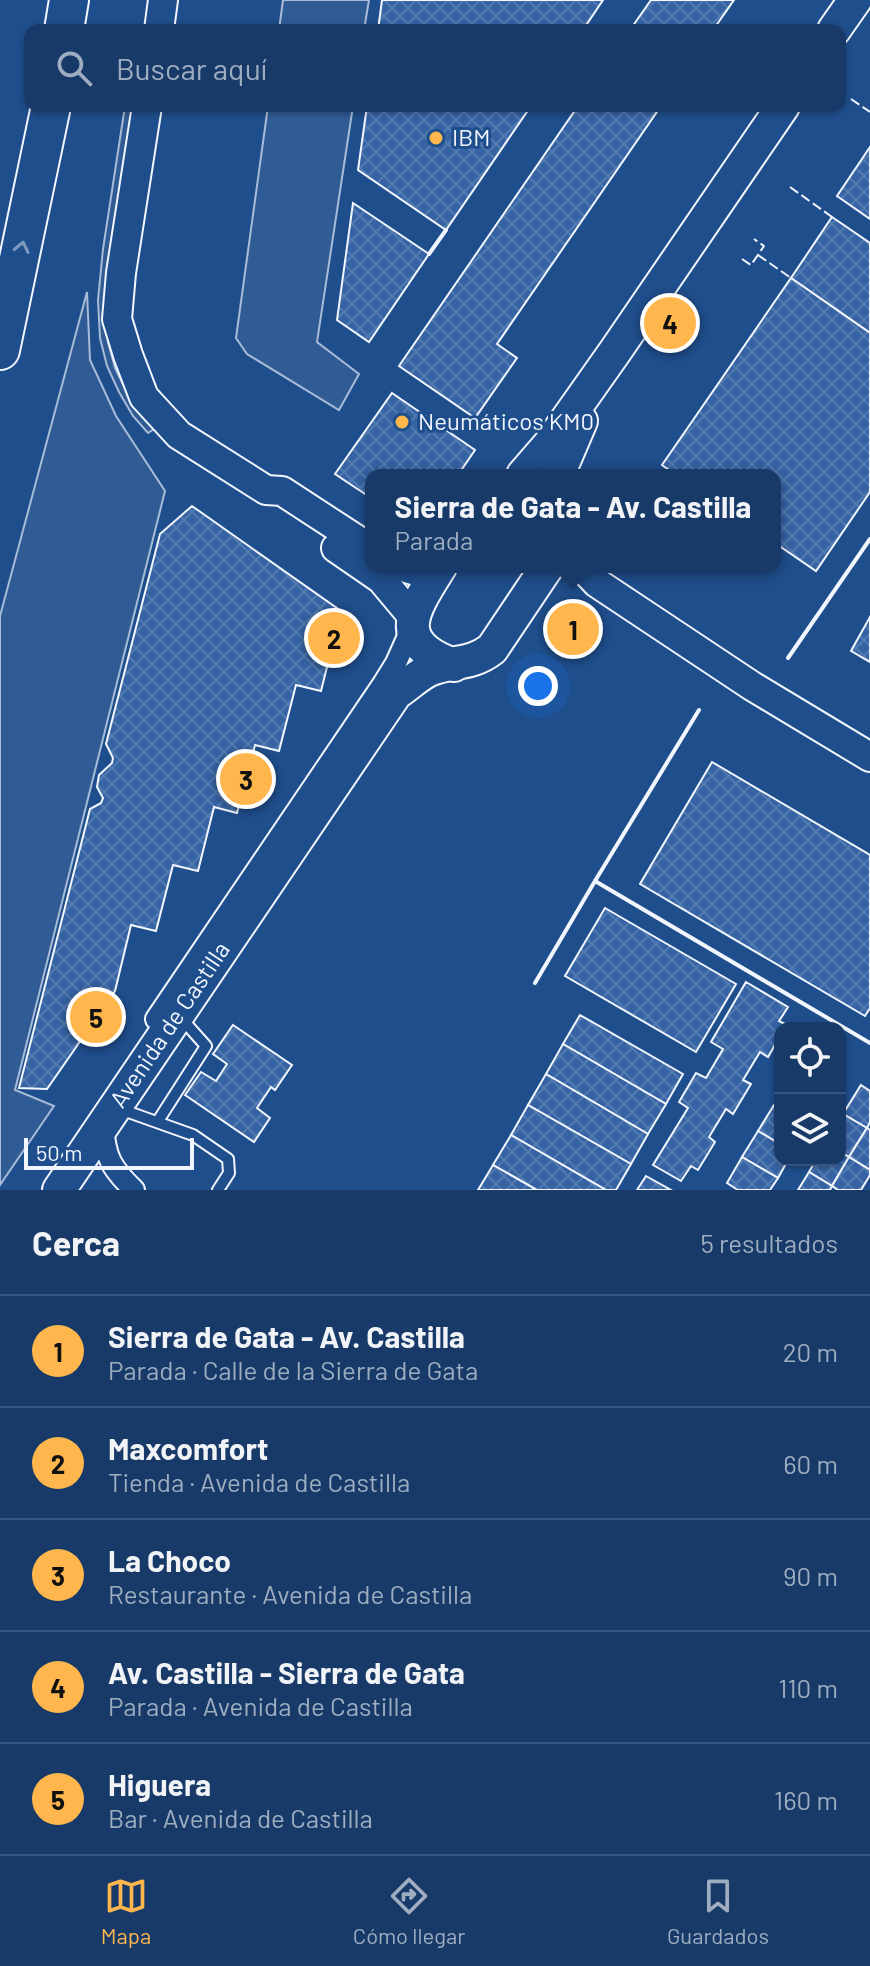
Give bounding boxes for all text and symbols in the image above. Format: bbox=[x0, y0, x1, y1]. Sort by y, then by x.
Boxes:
search box bbox=[24, 24, 846, 112]
icon: search bbox=[52, 46, 96, 90]
text: Buscar aquí bbox=[116, 50, 267, 86]
place label: IBM bbox=[452, 122, 490, 151]
marker: IBM bbox=[427, 129, 445, 147]
one-way arrow bbox=[13, 240, 30, 254]
pin: 4 bbox=[644, 293, 696, 353]
place label: Neumáticos KM0 bbox=[418, 406, 594, 435]
marker: Neumáticos KM0 bbox=[393, 413, 411, 431]
popup bbox=[365, 469, 781, 573]
text: Sierra de Gata - Av. Castilla bbox=[395, 488, 751, 524]
text: Parada bbox=[395, 524, 473, 555]
pin: 1 bbox=[547, 599, 599, 659]
pin: 2 bbox=[308, 608, 360, 668]
your location bbox=[518, 666, 558, 706]
pin: 3 bbox=[220, 749, 272, 809]
street label: Avenida de Castilla bbox=[103, 936, 235, 1113]
pin: 5 bbox=[70, 987, 122, 1047]
map controls bbox=[774, 1022, 846, 1166]
button: locate bbox=[774, 1022, 846, 1094]
button: layers bbox=[774, 1094, 846, 1166]
scale bar bbox=[24, 1134, 194, 1170]
text: 50 m bbox=[36, 1139, 82, 1165]
text: Cerca bbox=[32, 1222, 120, 1263]
text: 5 resultados bbox=[700, 1227, 838, 1258]
text: Sierra de Gata - Av. Castilla bbox=[108, 1318, 465, 1354]
text: 1 bbox=[53, 1336, 63, 1367]
text: 20 m bbox=[783, 1336, 838, 1367]
text: Parada · Calle de la Sierra de Gata bbox=[108, 1354, 478, 1385]
text: Maxcomfort bbox=[108, 1430, 268, 1466]
text: 2 bbox=[51, 1448, 65, 1479]
text: 60 m bbox=[783, 1448, 838, 1479]
text: Tienda · Avenida de Castilla bbox=[108, 1466, 410, 1497]
text: La Choco bbox=[108, 1542, 231, 1578]
text: 3 bbox=[51, 1560, 65, 1591]
text: 90 m bbox=[783, 1560, 838, 1591]
text: Restaurante · Avenida de Castilla bbox=[108, 1578, 472, 1609]
text: Av. Castilla - Sierra de Gata bbox=[108, 1654, 465, 1690]
text: 4 bbox=[50, 1672, 66, 1703]
text: 110 m bbox=[778, 1672, 838, 1703]
text: Parada · Avenida de Castilla bbox=[108, 1690, 413, 1721]
text: Higuera bbox=[108, 1766, 211, 1802]
text: 5 bbox=[51, 1784, 65, 1815]
text: 160 m bbox=[774, 1784, 838, 1815]
text: Bar · Avenida de Castilla bbox=[108, 1802, 373, 1833]
tab: Mapa bbox=[101, 1874, 151, 1948]
tab: Cómo llegar bbox=[353, 1874, 465, 1948]
tab: Guardados bbox=[667, 1874, 769, 1948]

